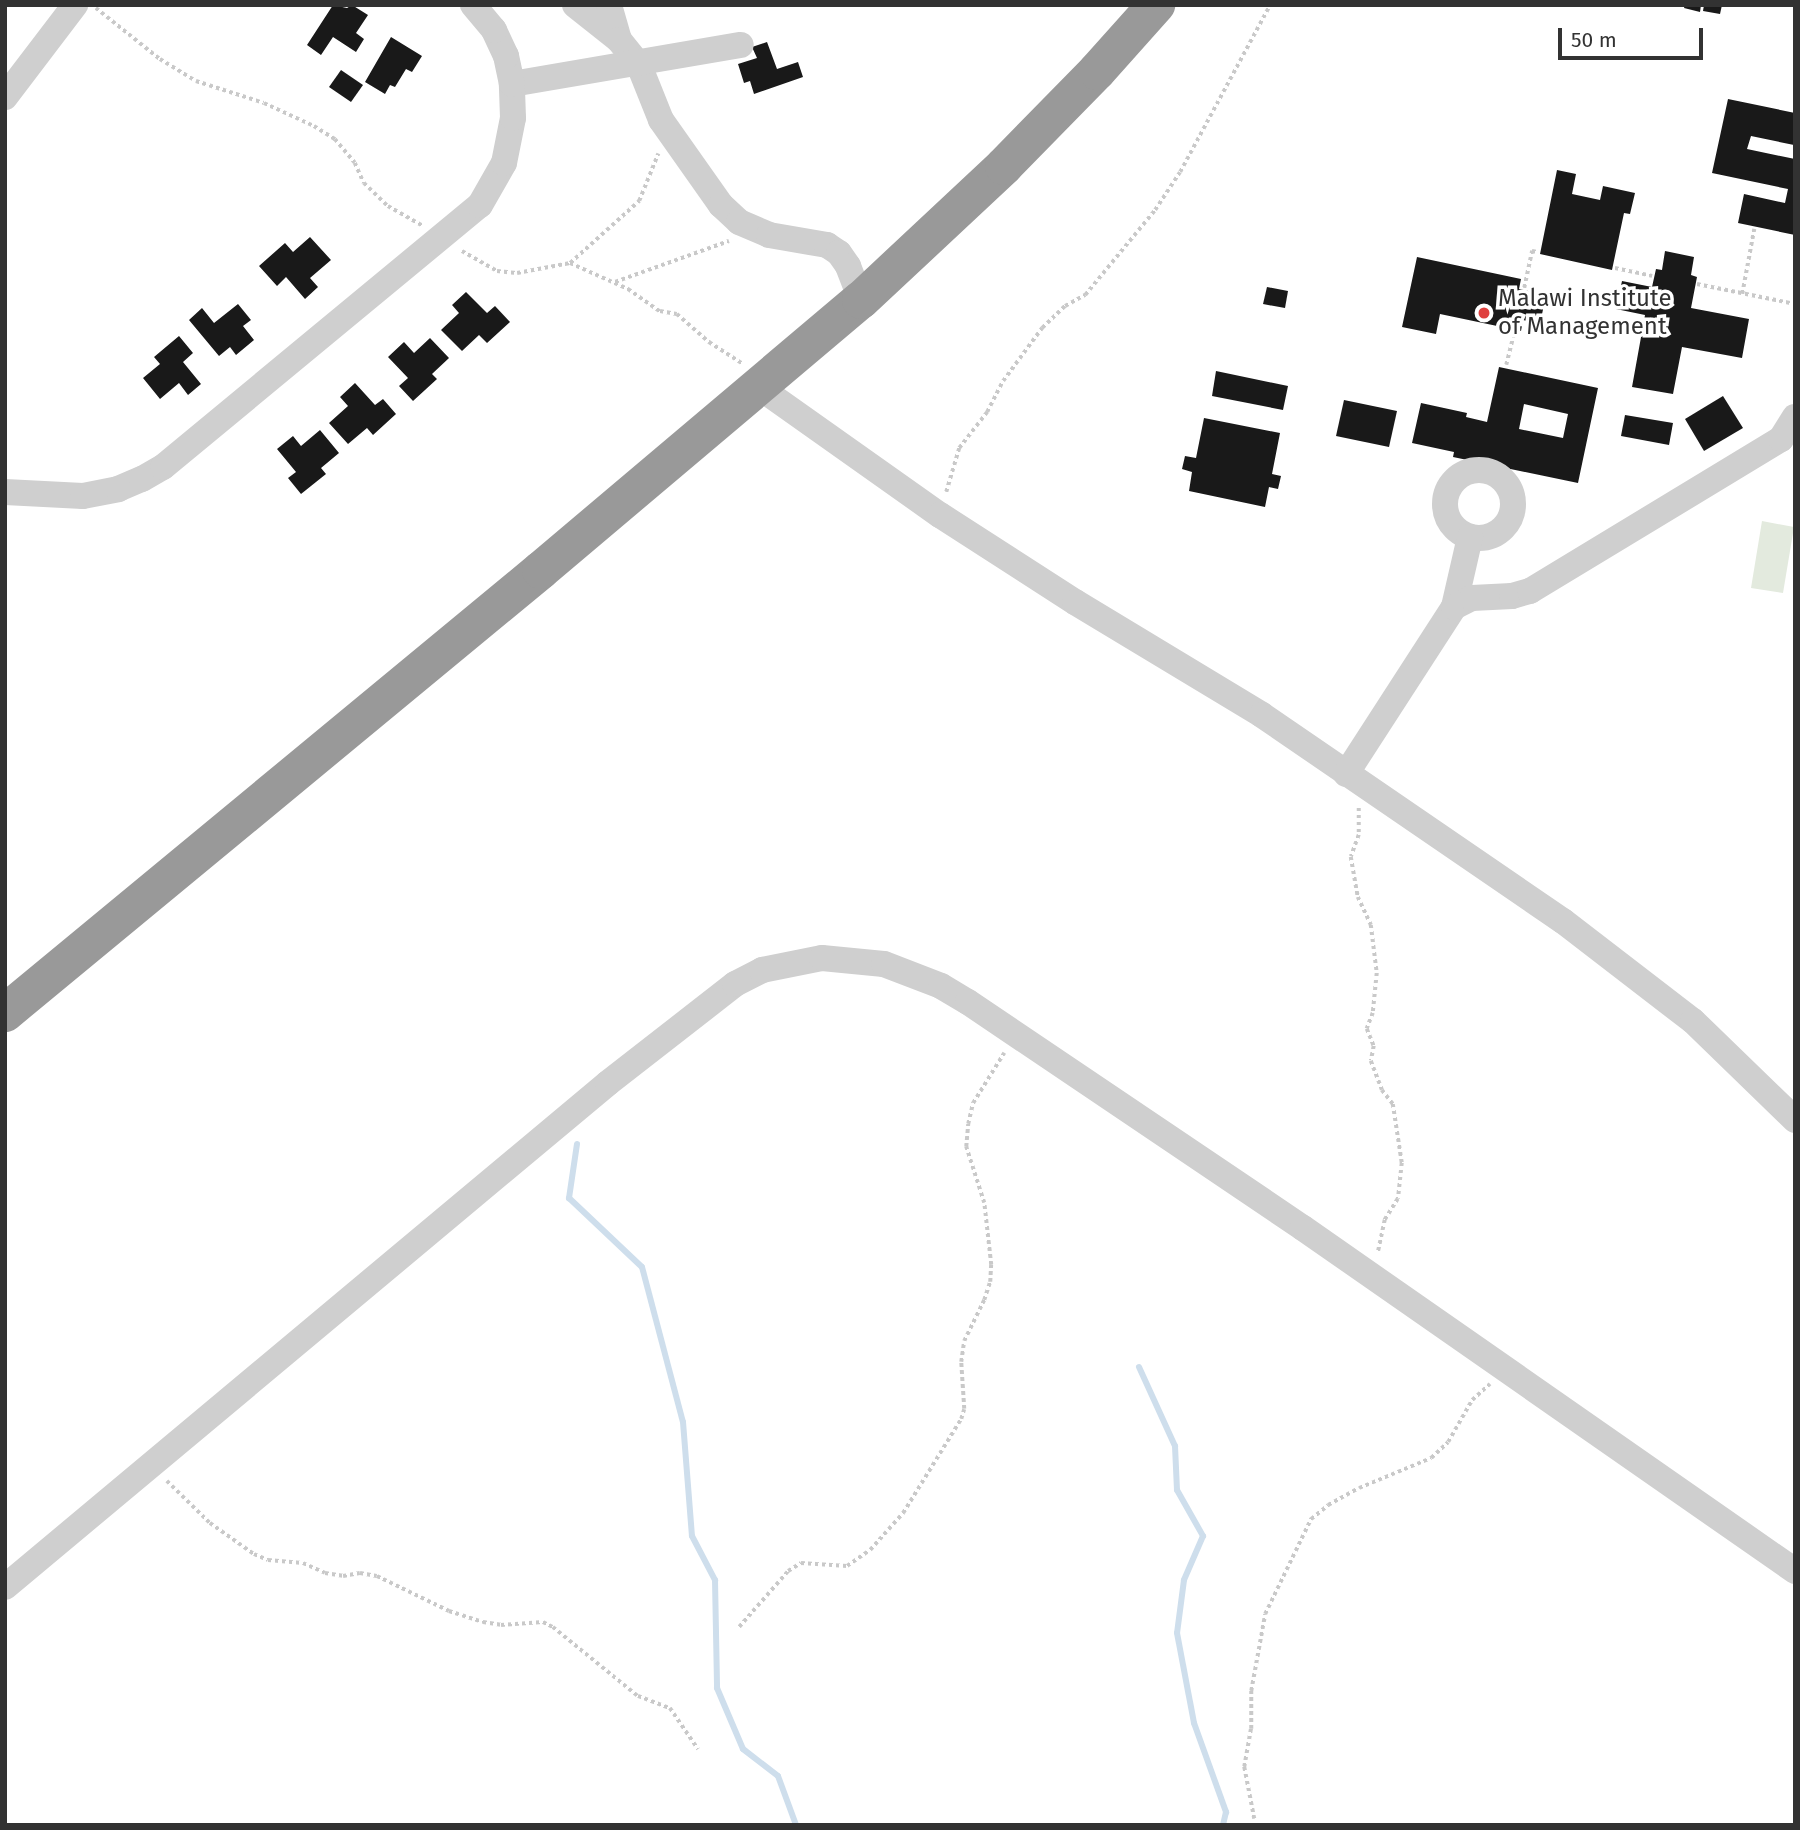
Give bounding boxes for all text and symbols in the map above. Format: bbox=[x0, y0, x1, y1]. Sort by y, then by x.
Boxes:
scale bar bbox=[1562, 14, 1707, 58]
text: 50 m bbox=[1571, 27, 1617, 53]
place label: Malawi Institute of Management bbox=[1498, 285, 1671, 341]
marker: Malawi Institute of Management bbox=[1476, 305, 1492, 321]

